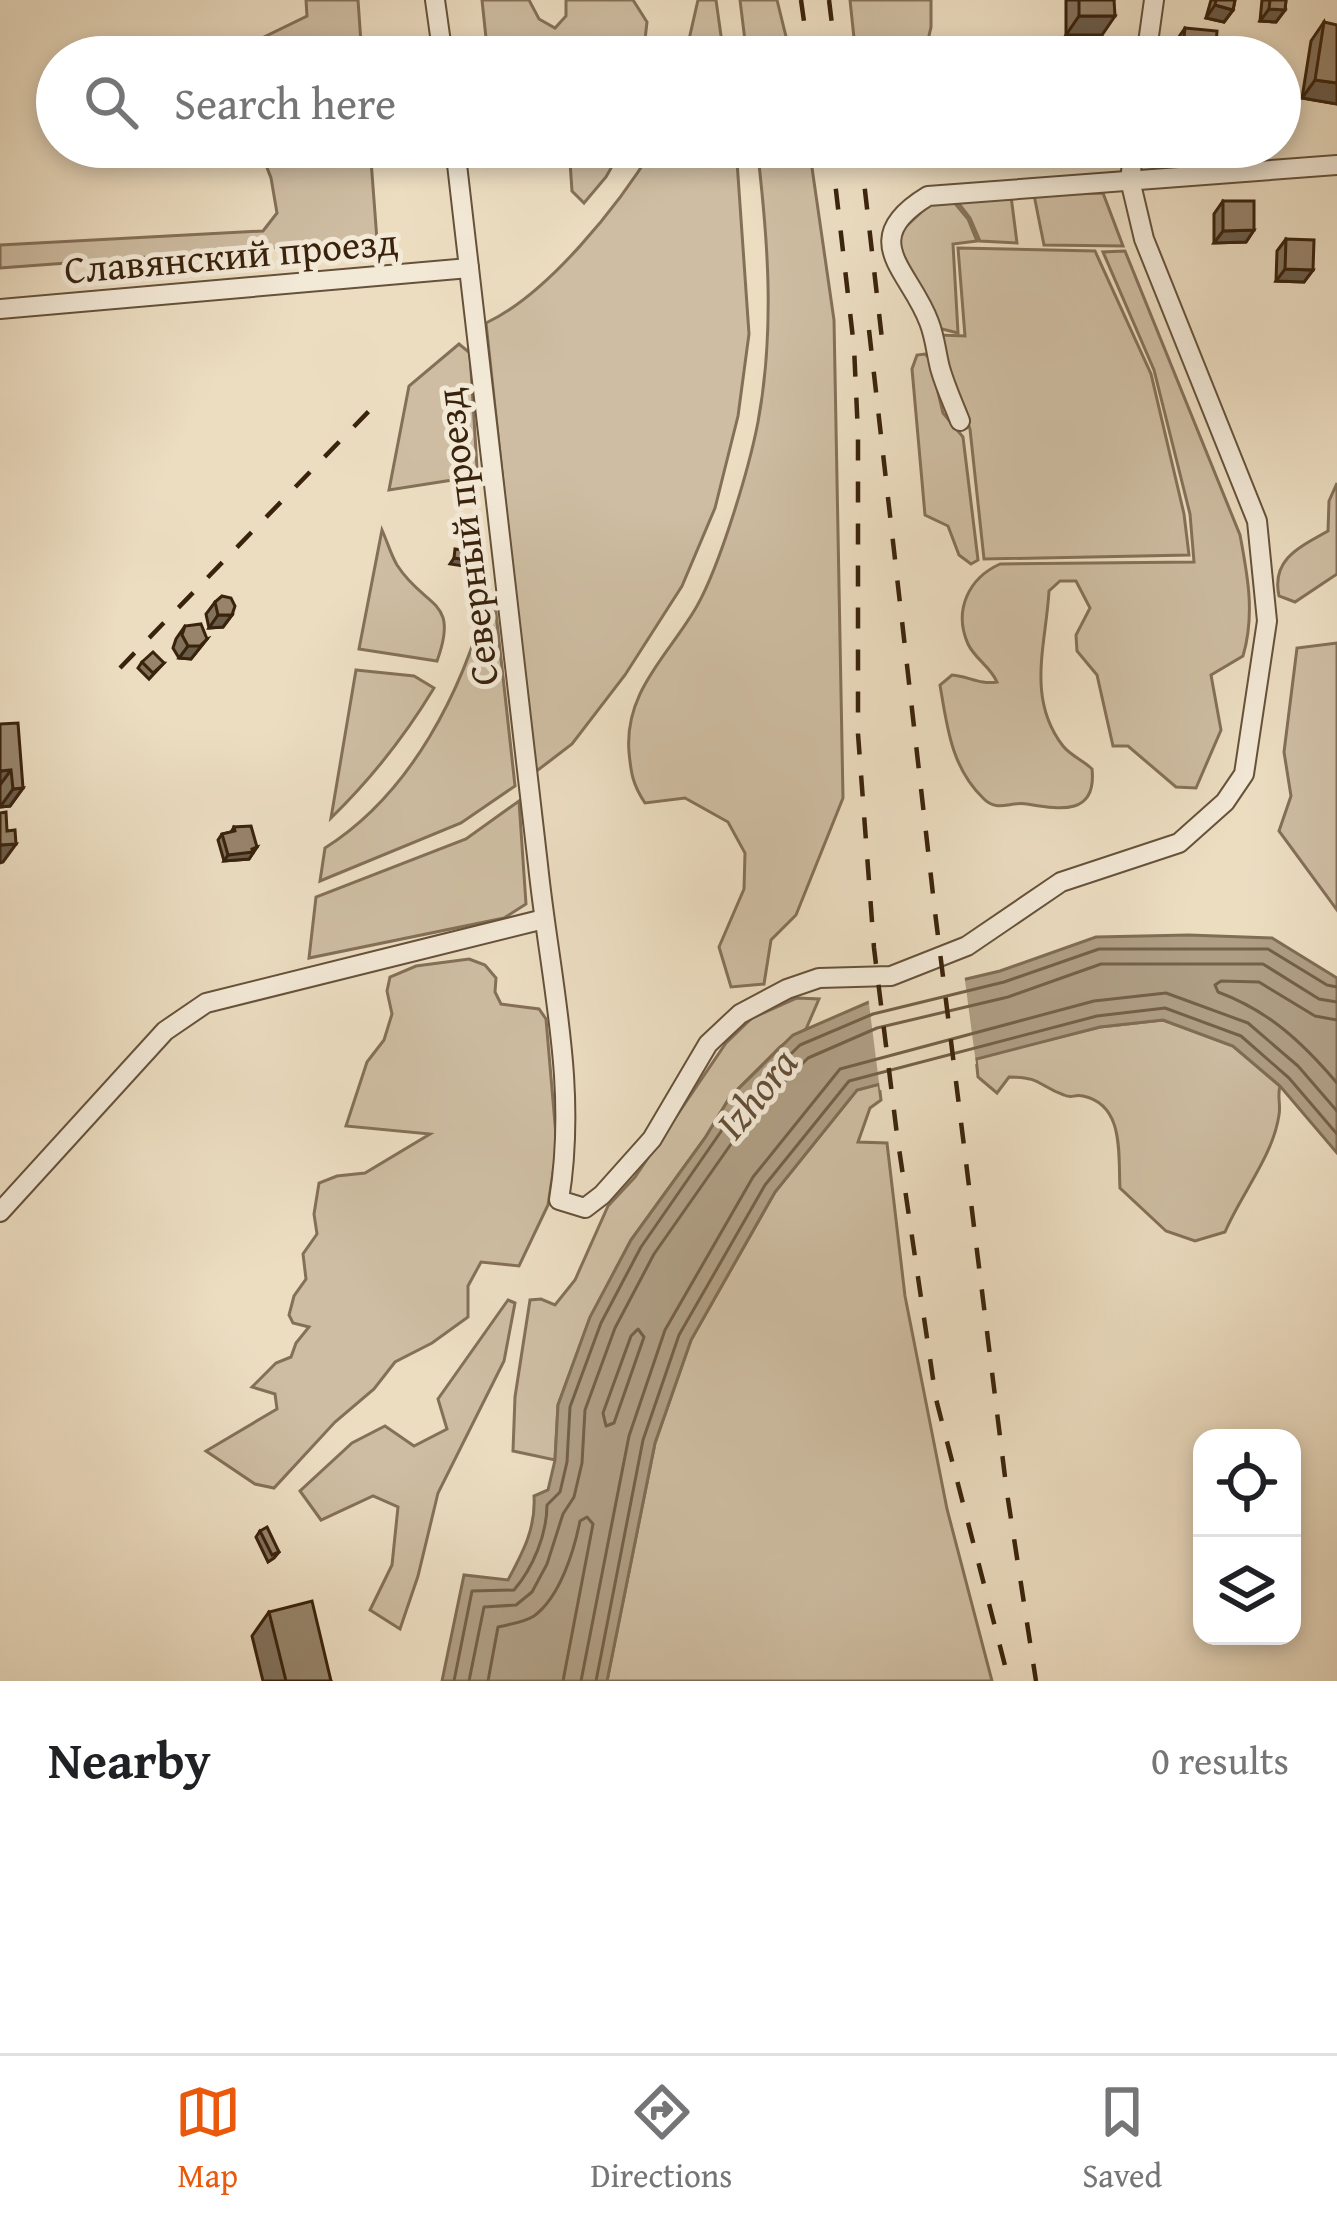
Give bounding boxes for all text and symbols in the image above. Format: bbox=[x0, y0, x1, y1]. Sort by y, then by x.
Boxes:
search box bbox=[36, 36, 1301, 168]
icon: search bbox=[78, 69, 144, 135]
text: Search here bbox=[174, 70, 396, 135]
street label: Славянский проезд bbox=[62, 212, 400, 297]
street label: Северный проезд bbox=[419, 385, 512, 689]
water label: Izhora bbox=[700, 1034, 812, 1151]
map controls bbox=[1193, 1429, 1301, 1645]
button: locate bbox=[1193, 1429, 1301, 1537]
button: layers bbox=[1193, 1537, 1301, 1645]
text: Nearby bbox=[48, 1722, 211, 1797]
text: 0 results bbox=[1151, 1731, 1289, 1788]
tab: Map bbox=[175, 2079, 241, 2199]
tab: Directions bbox=[591, 2079, 732, 2199]
tab: Saved bbox=[1082, 2079, 1162, 2199]

